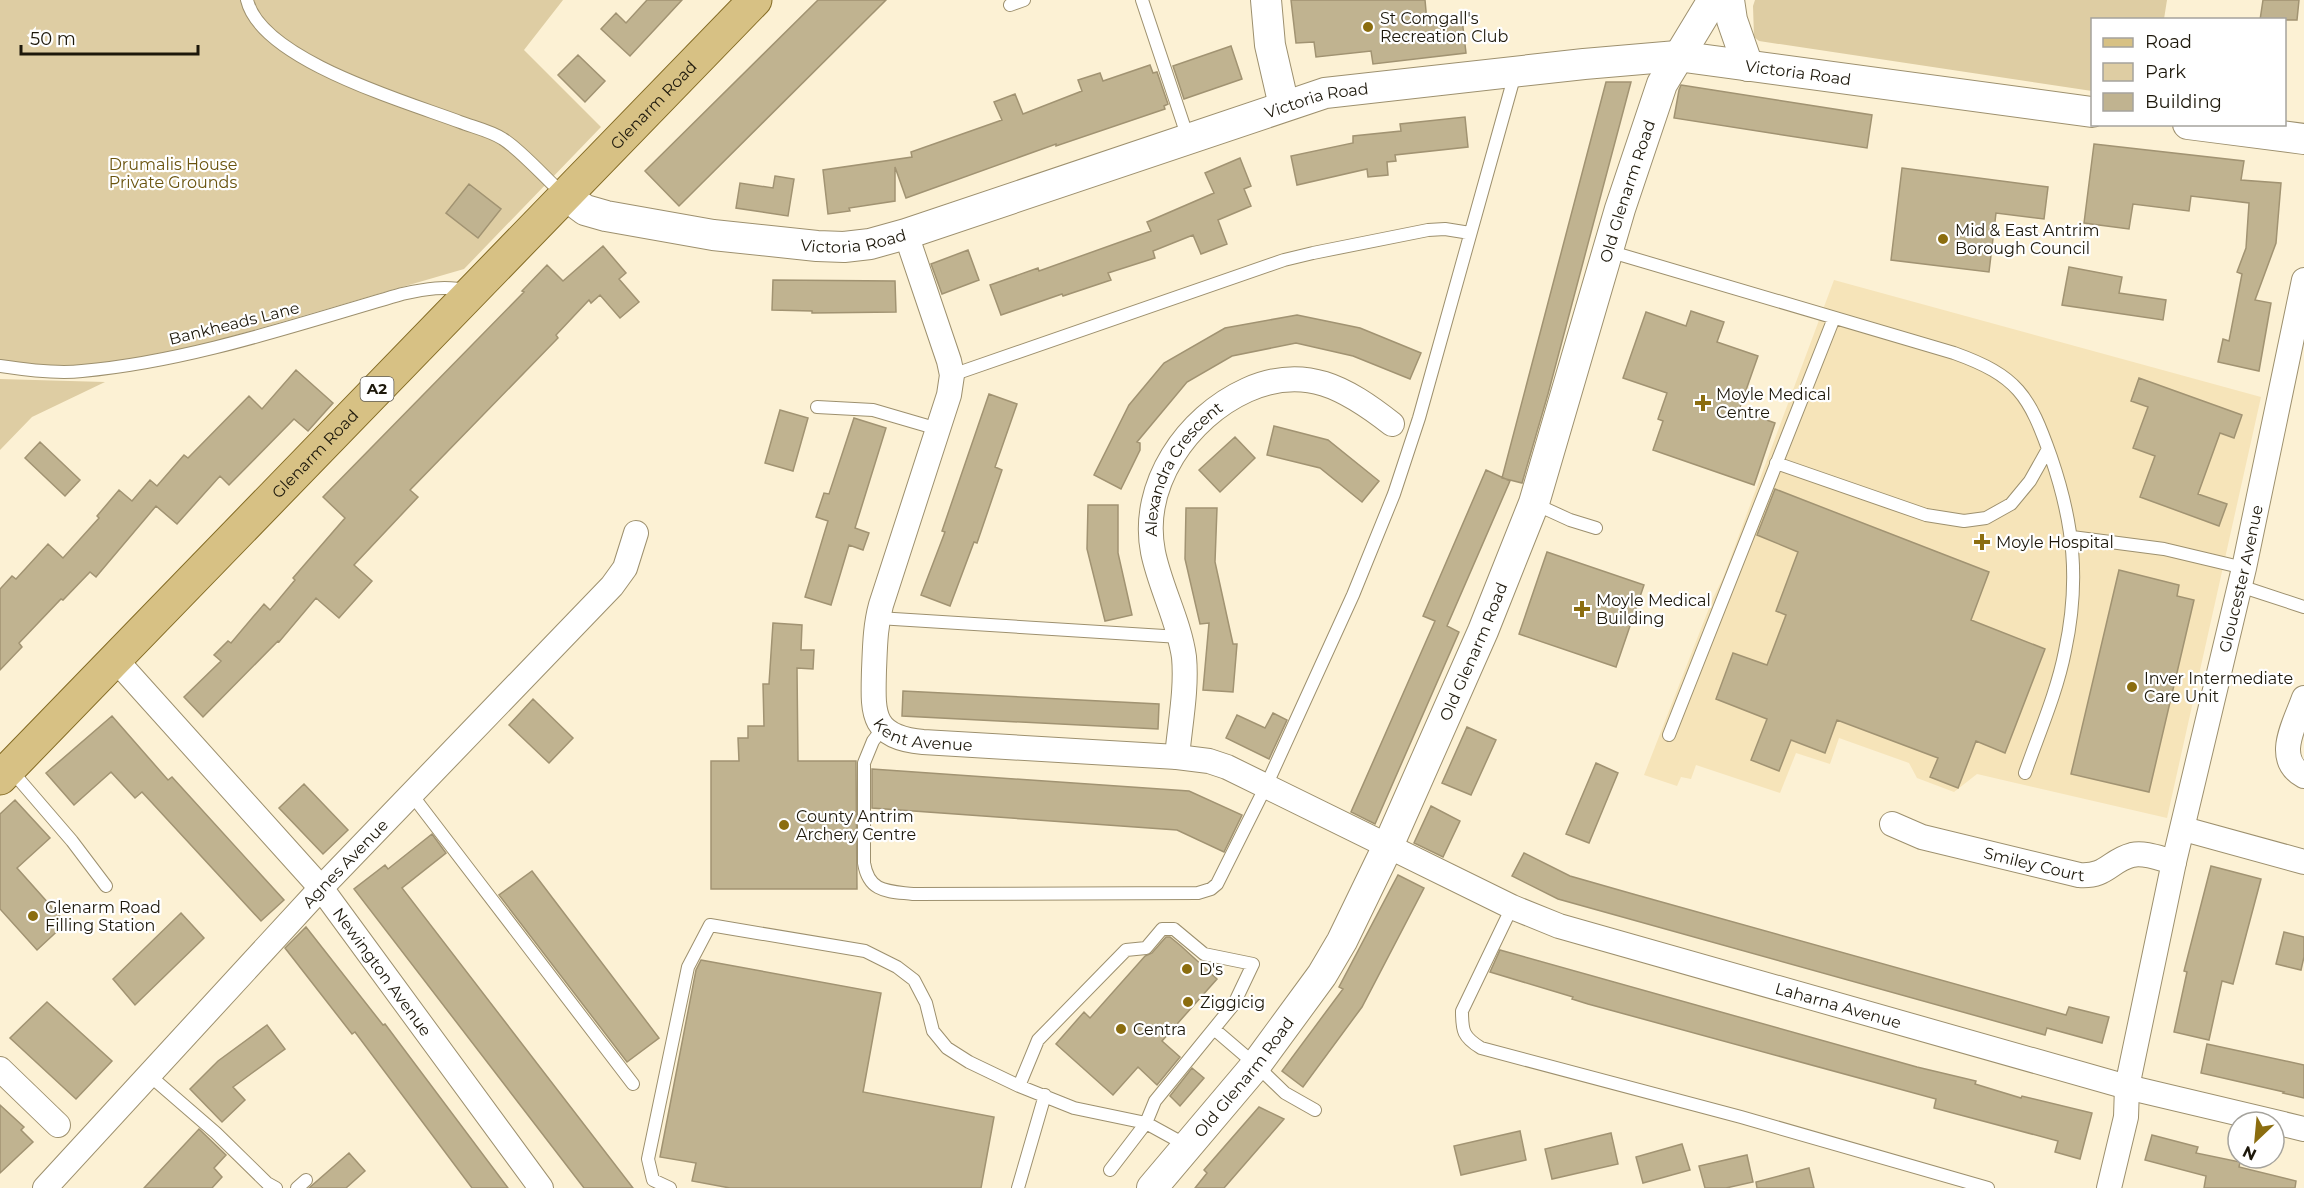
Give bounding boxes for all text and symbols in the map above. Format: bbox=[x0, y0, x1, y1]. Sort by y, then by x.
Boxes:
place label: St Comgall's Recreation Club bbox=[1380, 9, 1509, 46]
scale bar bbox=[21, 18, 198, 56]
legend bbox=[2091, 18, 2286, 126]
marker: St Comgall's Recreation Club bbox=[1361, 20, 1375, 34]
text: 50 m bbox=[30, 28, 76, 50]
text: Road bbox=[2145, 31, 2192, 53]
street label: Victoria Road bbox=[1744, 56, 1852, 89]
street label: Glenarm Road bbox=[606, 57, 701, 153]
text: Park bbox=[2145, 61, 2186, 83]
street label: Victoria Road bbox=[1262, 79, 1369, 123]
text: Building bbox=[2145, 91, 2222, 113]
street label: Old Glenarm Road bbox=[1596, 117, 1659, 265]
park label: Drumalis House Private Grounds bbox=[109, 155, 237, 192]
place label: Mid & East Antrim Borough Council bbox=[1955, 221, 2099, 258]
street label: Victoria Road bbox=[800, 225, 908, 257]
marker: Mid & East Antrim Borough Council bbox=[1936, 232, 1950, 246]
street label: Bankheads Lane bbox=[167, 298, 301, 349]
road number: A2 bbox=[360, 377, 394, 401]
place label: Moyle Medical Centre bbox=[1716, 385, 1831, 422]
marker: Moyle Medical Centre bbox=[1694, 394, 1712, 412]
street label: Alexandra Crescent bbox=[1142, 398, 1227, 537]
street label: Glenarm Road bbox=[268, 406, 362, 502]
street label: Gloucester Avenue bbox=[2215, 503, 2267, 654]
marker: Moyle Hospital bbox=[1973, 533, 1991, 551]
place label: Moyle Hospital bbox=[1996, 533, 2114, 552]
street label: Old Glenarm Road bbox=[1436, 580, 1511, 724]
place label: Moyle Medical Building bbox=[1596, 591, 1711, 628]
marker: Moyle Medical Building bbox=[1573, 600, 1591, 618]
place label: Inver Intermediate Care Unit bbox=[2144, 669, 2293, 706]
marker: Inver Intermediate Care Unit bbox=[2125, 680, 2139, 694]
street label: Kent Avenue bbox=[869, 715, 973, 755]
place label: County Antrim Archery Centre bbox=[796, 807, 916, 844]
street label: Agnes Avenue bbox=[299, 815, 392, 912]
marker: County Antrim Archery Centre bbox=[777, 818, 791, 832]
street label: Smiley Court bbox=[1982, 843, 2085, 885]
place label: Glenarm Road Filling Station bbox=[45, 898, 161, 935]
street label: Newington Avenue bbox=[329, 904, 435, 1040]
marker: Glenarm Road Filling Station bbox=[26, 909, 40, 923]
place label: D's bbox=[1199, 960, 1223, 979]
marker: D's bbox=[1180, 962, 1194, 976]
street label: Laharna Avenue bbox=[1773, 979, 1904, 1033]
place label: Ziggicig bbox=[1200, 993, 1265, 1012]
marker: Ziggicig bbox=[1181, 995, 1195, 1009]
street label: Old Glenarm Road bbox=[1190, 1013, 1298, 1141]
place label: Centra bbox=[1133, 1020, 1186, 1039]
marker: Centra bbox=[1114, 1022, 1128, 1036]
north arrow bbox=[2226, 1110, 2286, 1170]
text: N bbox=[2240, 1142, 2260, 1164]

